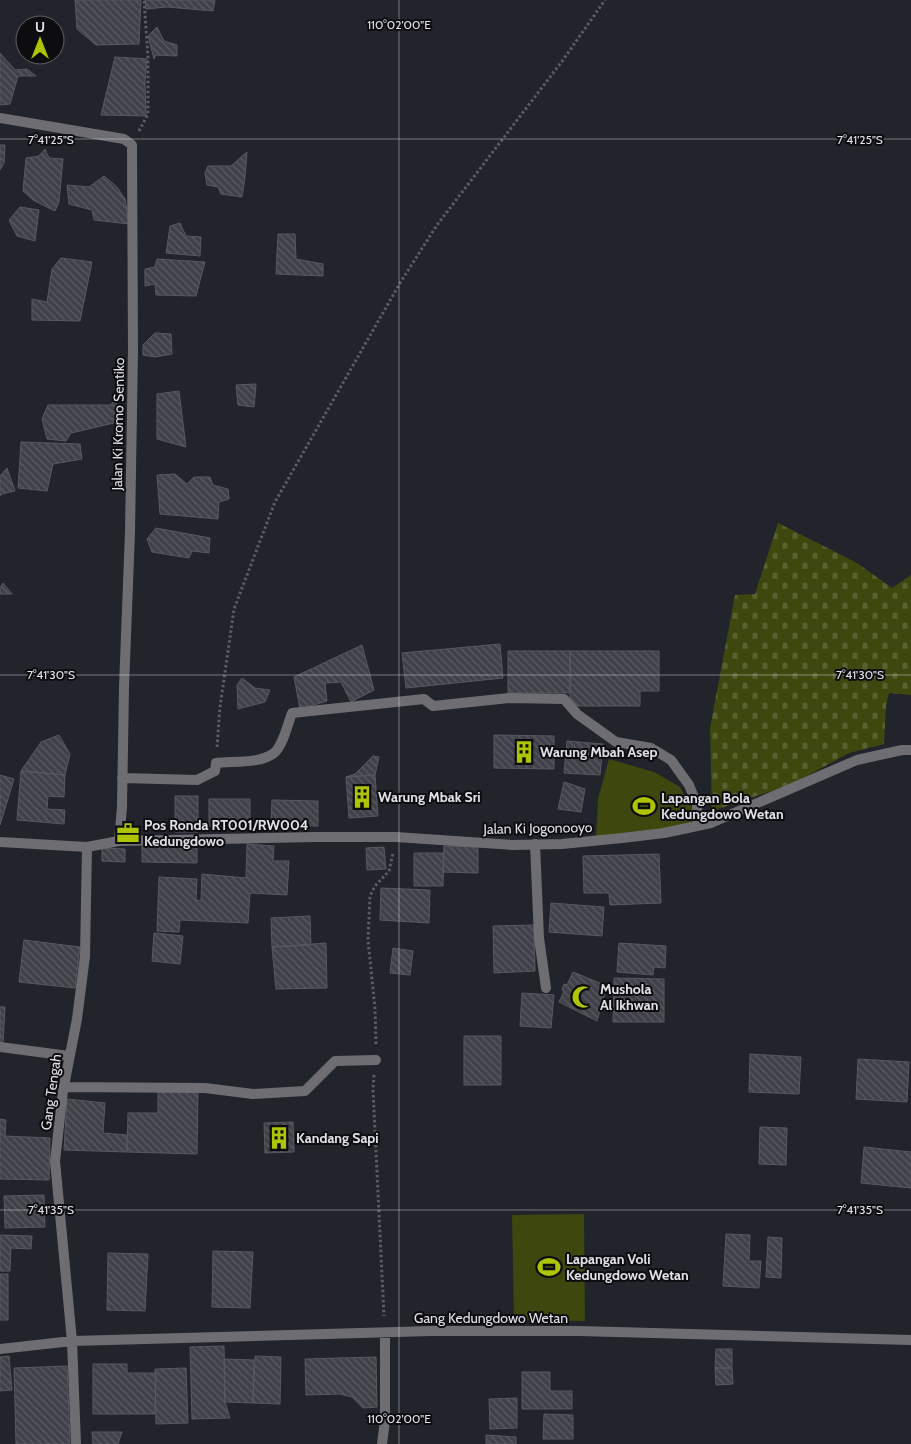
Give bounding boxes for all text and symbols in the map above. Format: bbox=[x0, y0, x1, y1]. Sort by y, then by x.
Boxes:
north arrow bbox=[15, 15, 65, 65]
text: 110°02'00"E bbox=[367, 17, 431, 32]
text: U bbox=[35, 18, 45, 36]
text: 7°41'25"S bbox=[28, 132, 74, 147]
text: 7°41'25"S bbox=[837, 132, 883, 147]
street label: Jalan Ki Kromo Sentiko bbox=[108, 357, 128, 492]
text: 7°41'30"S bbox=[27, 667, 75, 682]
text: 7°41'30"S bbox=[836, 667, 884, 682]
building icon: Warung Mbah Asep bbox=[511, 739, 537, 765]
place label: Warung Mbah Asep bbox=[540, 743, 657, 761]
building icon: Warung Mbak Sri bbox=[349, 784, 375, 810]
place label: Warung Mbak Sri bbox=[378, 788, 481, 806]
place label: Lapangan Bola Kedungdowo Wetan bbox=[661, 789, 784, 823]
sports icon: Lapangan Bola Kedungdowo Wetan bbox=[631, 793, 657, 819]
place label: Pos Ronda RT001/RW004 Kedungdowo bbox=[144, 816, 309, 850]
street label: Jalan Ki Jogonooyo bbox=[482, 818, 593, 838]
office icon: Pos Ronda RT001/RW004 Kedungdowo bbox=[115, 820, 141, 846]
place label: Mushola Al Ikhwan bbox=[600, 980, 658, 1014]
mosque icon: Mushola Al Ikhwan bbox=[570, 984, 596, 1010]
street label: Gang Tengah bbox=[37, 1053, 65, 1131]
building icon: Kandang Sapi bbox=[266, 1125, 292, 1151]
place label: Kandang Sapi bbox=[296, 1129, 379, 1147]
text: 7°41'35"S bbox=[28, 1202, 74, 1217]
text: 7°41'35"S bbox=[837, 1202, 883, 1217]
place label: Lapangan Voli Kedungdowo Wetan bbox=[566, 1250, 689, 1284]
sports icon: Lapangan Voli Kedungdowo Wetan bbox=[536, 1254, 562, 1280]
street label: Gang Kedungdowo Wetan bbox=[414, 1309, 568, 1327]
text: 110°02'00"E bbox=[367, 1411, 431, 1426]

